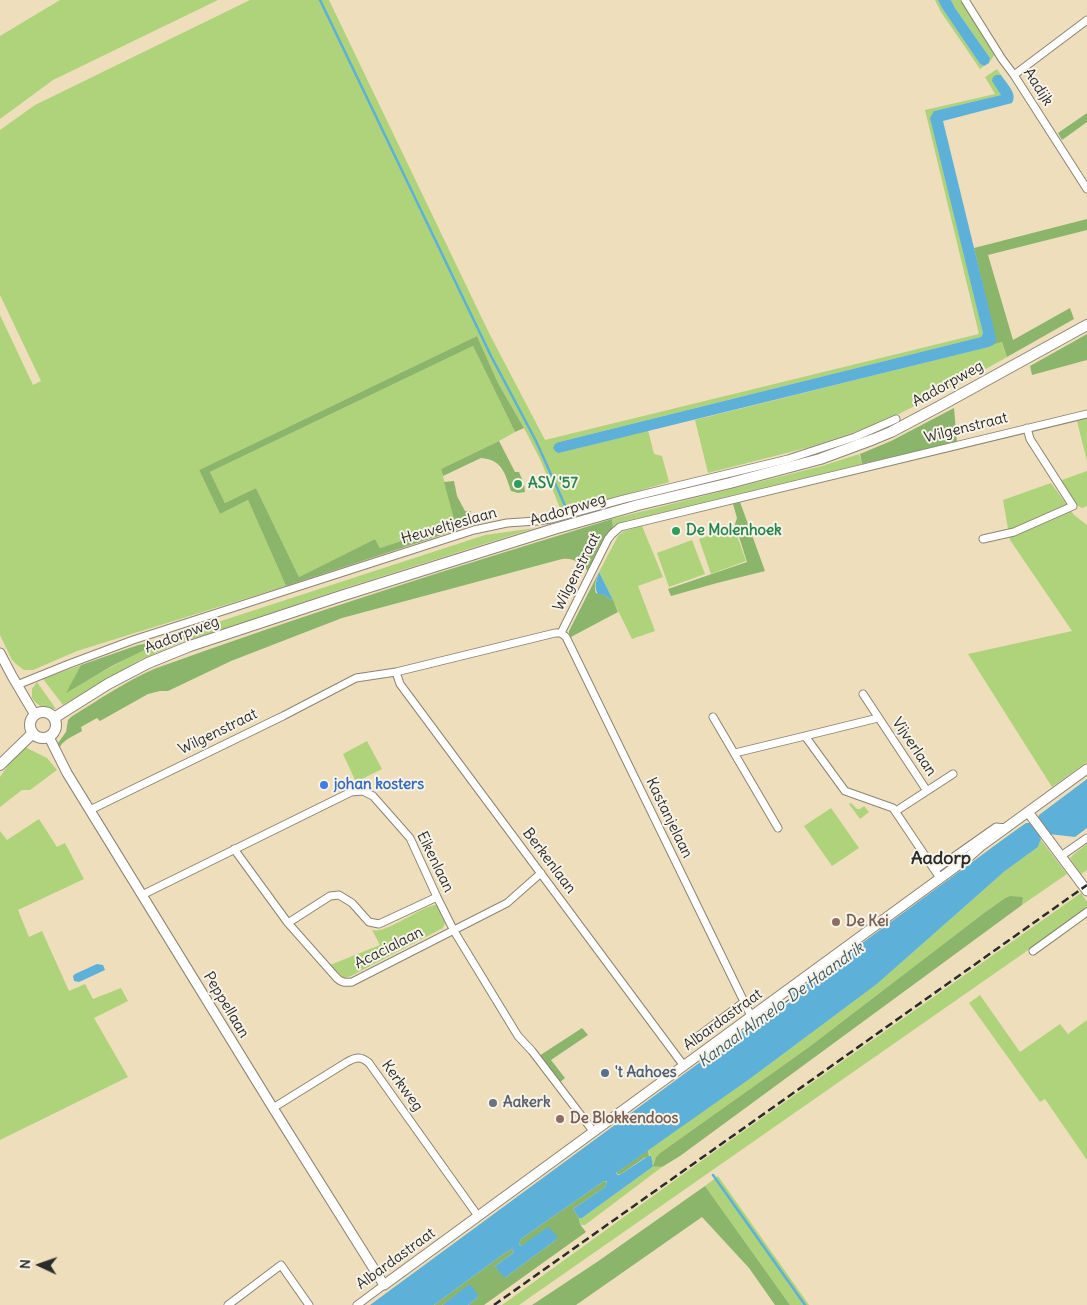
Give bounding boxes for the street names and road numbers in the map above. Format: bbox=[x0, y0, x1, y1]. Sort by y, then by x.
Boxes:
street label: Aadijk bbox=[1019, 65, 1057, 109]
street label: Aadorpweg bbox=[909, 357, 987, 411]
street label: Wilgenstraat bbox=[922, 409, 1010, 447]
street label: Aadorpweg bbox=[528, 490, 608, 530]
street label: Heuveltjeslaan bbox=[399, 504, 499, 548]
street label: Wilgenstraat bbox=[550, 530, 604, 614]
street label: Aadorpweg bbox=[142, 613, 222, 657]
street label: Wilgenstraat bbox=[176, 705, 260, 759]
street label: Vijverlaan bbox=[888, 714, 940, 780]
street label: Kastanjelaan bbox=[642, 775, 696, 861]
street label: Berkenlaan bbox=[519, 825, 579, 897]
street label: Eikenlaan bbox=[413, 829, 457, 895]
street label: Acacialaan bbox=[352, 923, 426, 973]
street label: Peppellaan bbox=[199, 969, 253, 1041]
street label: Albardastraat bbox=[680, 985, 766, 1055]
street label: Kerkweg bbox=[377, 1057, 427, 1115]
street label: Albardastraat bbox=[353, 1224, 439, 1294]

